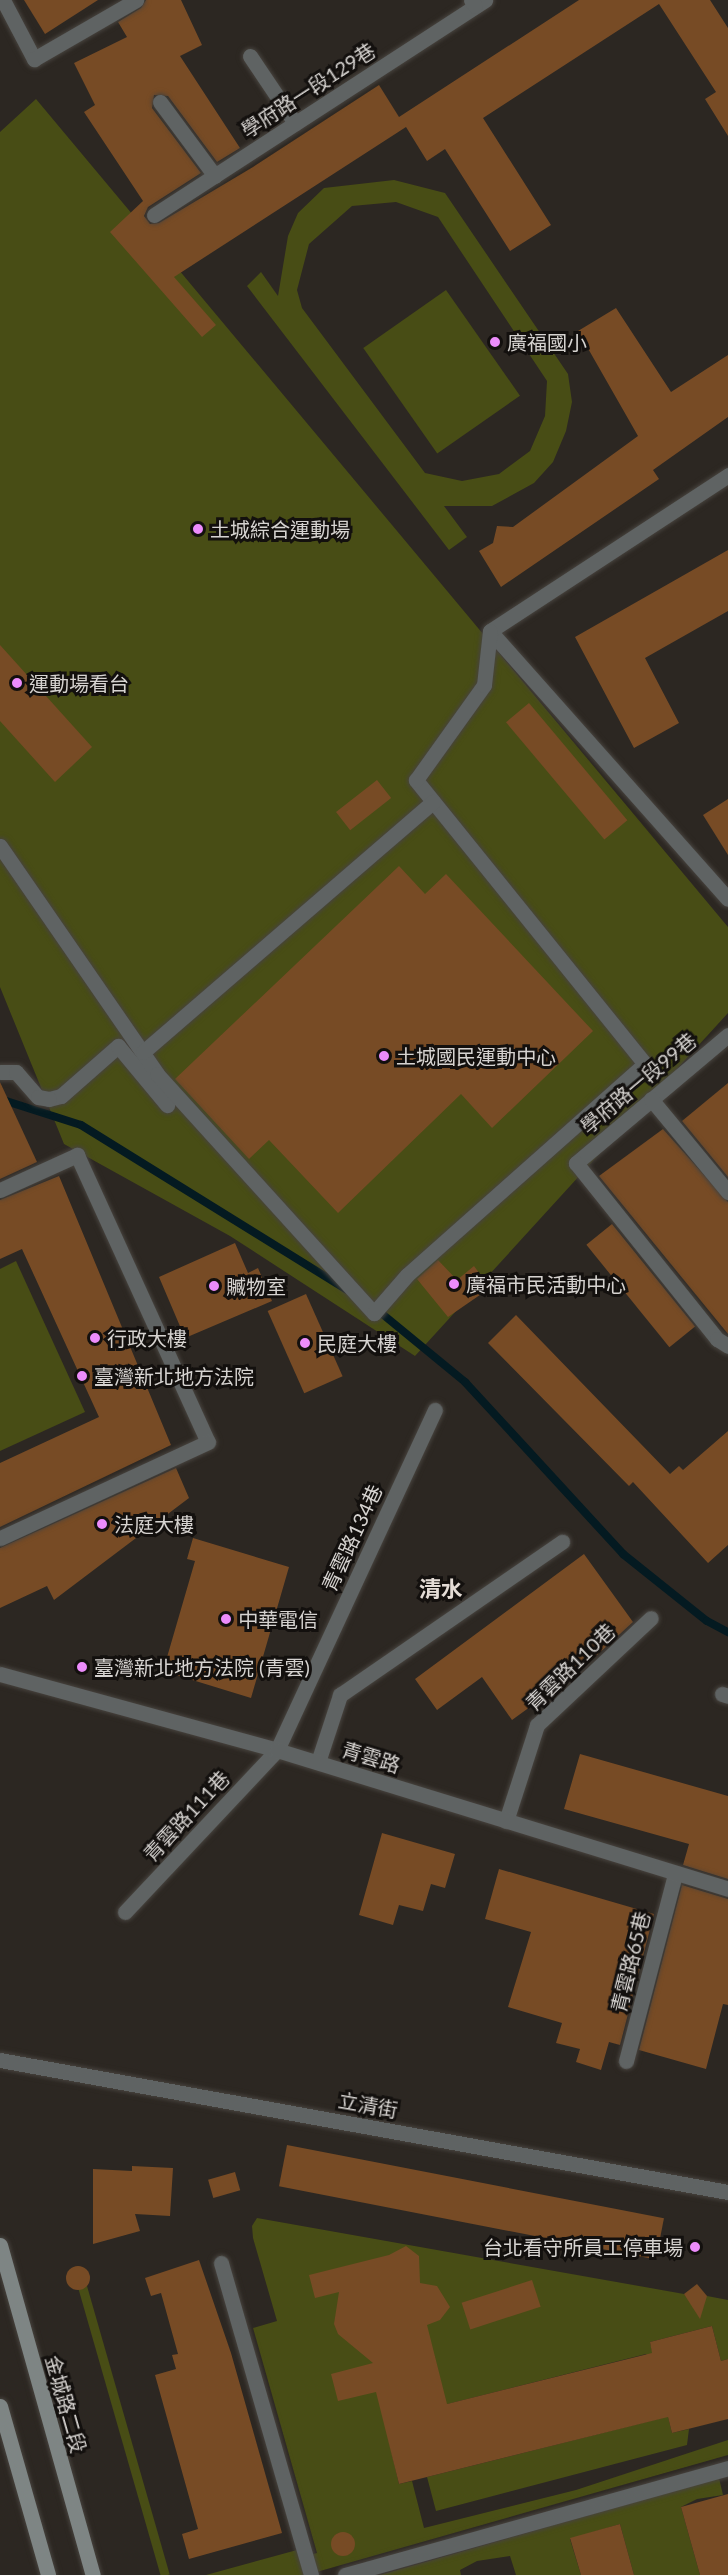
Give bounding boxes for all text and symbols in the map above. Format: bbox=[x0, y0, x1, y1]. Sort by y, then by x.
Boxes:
street label: 學府路一段129巷 bbox=[237, 38, 379, 142]
place label: 廣福國小 bbox=[507, 330, 587, 354]
marker: 廣福國小 bbox=[488, 335, 502, 349]
place label: 土城綜合運動場 bbox=[210, 517, 350, 541]
marker: 土城綜合運動場 bbox=[191, 522, 205, 536]
place label: 運動場看台 bbox=[29, 671, 129, 695]
marker: 運動場看台 bbox=[10, 676, 24, 690]
street label: 學府路一段99巷 bbox=[575, 1028, 701, 1138]
place label: 土城國民運動中心 bbox=[396, 1044, 556, 1068]
marker: 土城國民運動中心 bbox=[377, 1049, 391, 1063]
place label: 廣福市民活動中心 bbox=[466, 1272, 626, 1296]
place label: 贓物室 bbox=[226, 1274, 286, 1298]
marker: 廣福市民活動中心 bbox=[447, 1277, 461, 1291]
marker: 贓物室 bbox=[207, 1279, 221, 1293]
place label: 行政大樓 bbox=[107, 1326, 187, 1350]
marker: 行政大樓 bbox=[88, 1331, 102, 1345]
place label: 民庭大樓 bbox=[317, 1331, 397, 1355]
marker: 民庭大樓 bbox=[298, 1336, 312, 1350]
place label: 臺灣新北地方法院 bbox=[94, 1364, 254, 1388]
marker: 臺灣新北地方法院 bbox=[75, 1369, 89, 1383]
street label: 青雲路134巷 bbox=[317, 1481, 387, 1595]
place label: 法庭大樓 bbox=[114, 1512, 194, 1536]
marker: 法庭大樓 bbox=[95, 1517, 109, 1531]
district label: 清水 bbox=[419, 1576, 463, 1602]
place label: 中華電信 bbox=[238, 1607, 318, 1631]
marker: 中華電信 bbox=[219, 1612, 233, 1626]
street label: 青雲路110巷 bbox=[520, 1618, 620, 1716]
place label: 臺灣新北地方法院 (青雲) bbox=[94, 1655, 310, 1679]
marker: 臺灣新北地方法院 (青雲) bbox=[75, 1660, 89, 1674]
street label: 青雲路 bbox=[339, 1737, 403, 1777]
street label: 青雲路111巷 bbox=[138, 1766, 234, 1866]
street label: 青雲路65巷 bbox=[606, 1909, 654, 2015]
street label: 立清街 bbox=[336, 2088, 400, 2122]
place label: 台北看守所員工停車場 bbox=[483, 2235, 683, 2259]
marker: 台北看守所員工停車場 bbox=[688, 2240, 702, 2254]
street label: 金城路二段 bbox=[41, 2353, 91, 2455]

